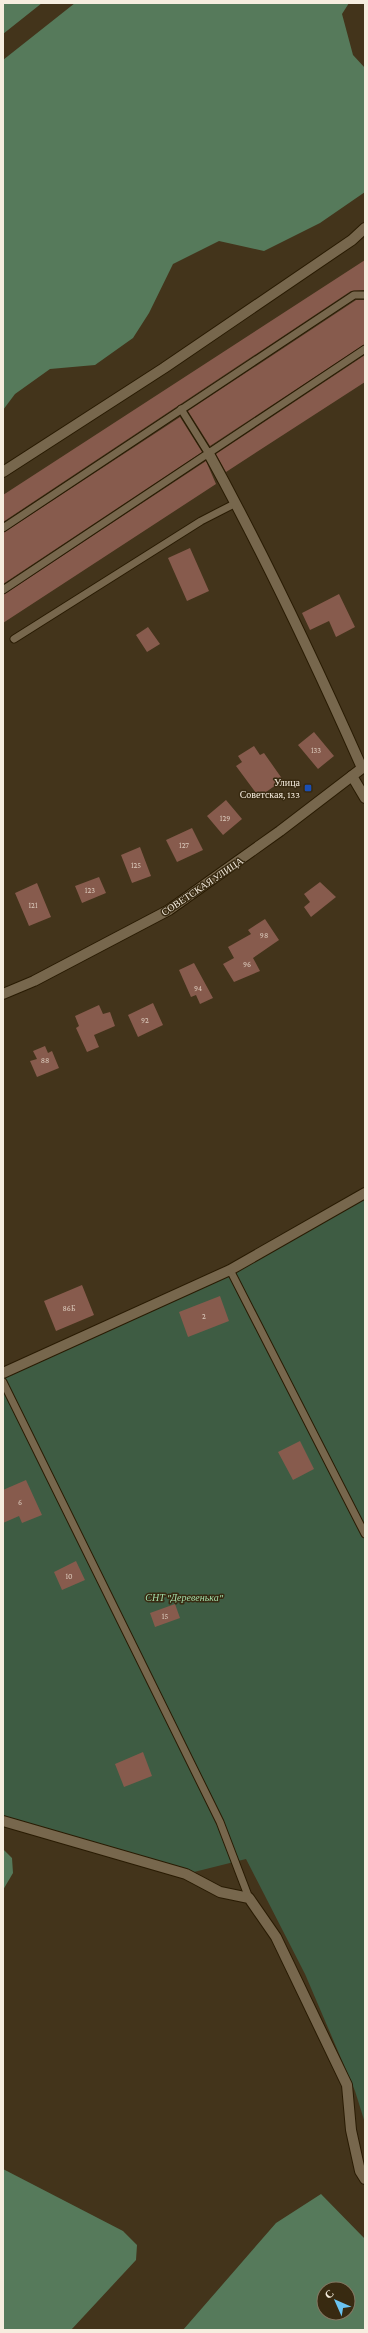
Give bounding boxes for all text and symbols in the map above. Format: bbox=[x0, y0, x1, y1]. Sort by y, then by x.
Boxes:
house number: 133 bbox=[311, 746, 321, 755]
place label: Улица Советская, 133 bbox=[240, 777, 301, 800]
marker: Улица Советская, 133 bbox=[303, 783, 313, 793]
house number: 129 bbox=[220, 814, 230, 823]
house number: 127 bbox=[179, 841, 189, 850]
street label: СОВЕТСКАЯ УЛИЦА bbox=[159, 855, 246, 918]
house number: 125 bbox=[131, 861, 141, 870]
house number: 123 bbox=[85, 886, 95, 895]
house number: 121 bbox=[28, 901, 38, 910]
house number: 98 bbox=[260, 931, 268, 940]
house number: 96 bbox=[243, 960, 251, 969]
house number: 94 bbox=[194, 984, 202, 993]
house number: 92 bbox=[141, 1016, 149, 1025]
house number: 88 bbox=[41, 1056, 49, 1065]
house number: 86Б bbox=[63, 1304, 76, 1313]
house number: 2 bbox=[202, 1312, 206, 1321]
house number: 6 bbox=[18, 1498, 22, 1507]
house number: 10 bbox=[65, 1572, 73, 1581]
park label: СНТ "Деревенька" bbox=[145, 1592, 224, 1603]
house number: 15 bbox=[162, 1612, 168, 1621]
north arrow bbox=[316, 2281, 356, 2321]
text: С bbox=[322, 2287, 336, 2301]

